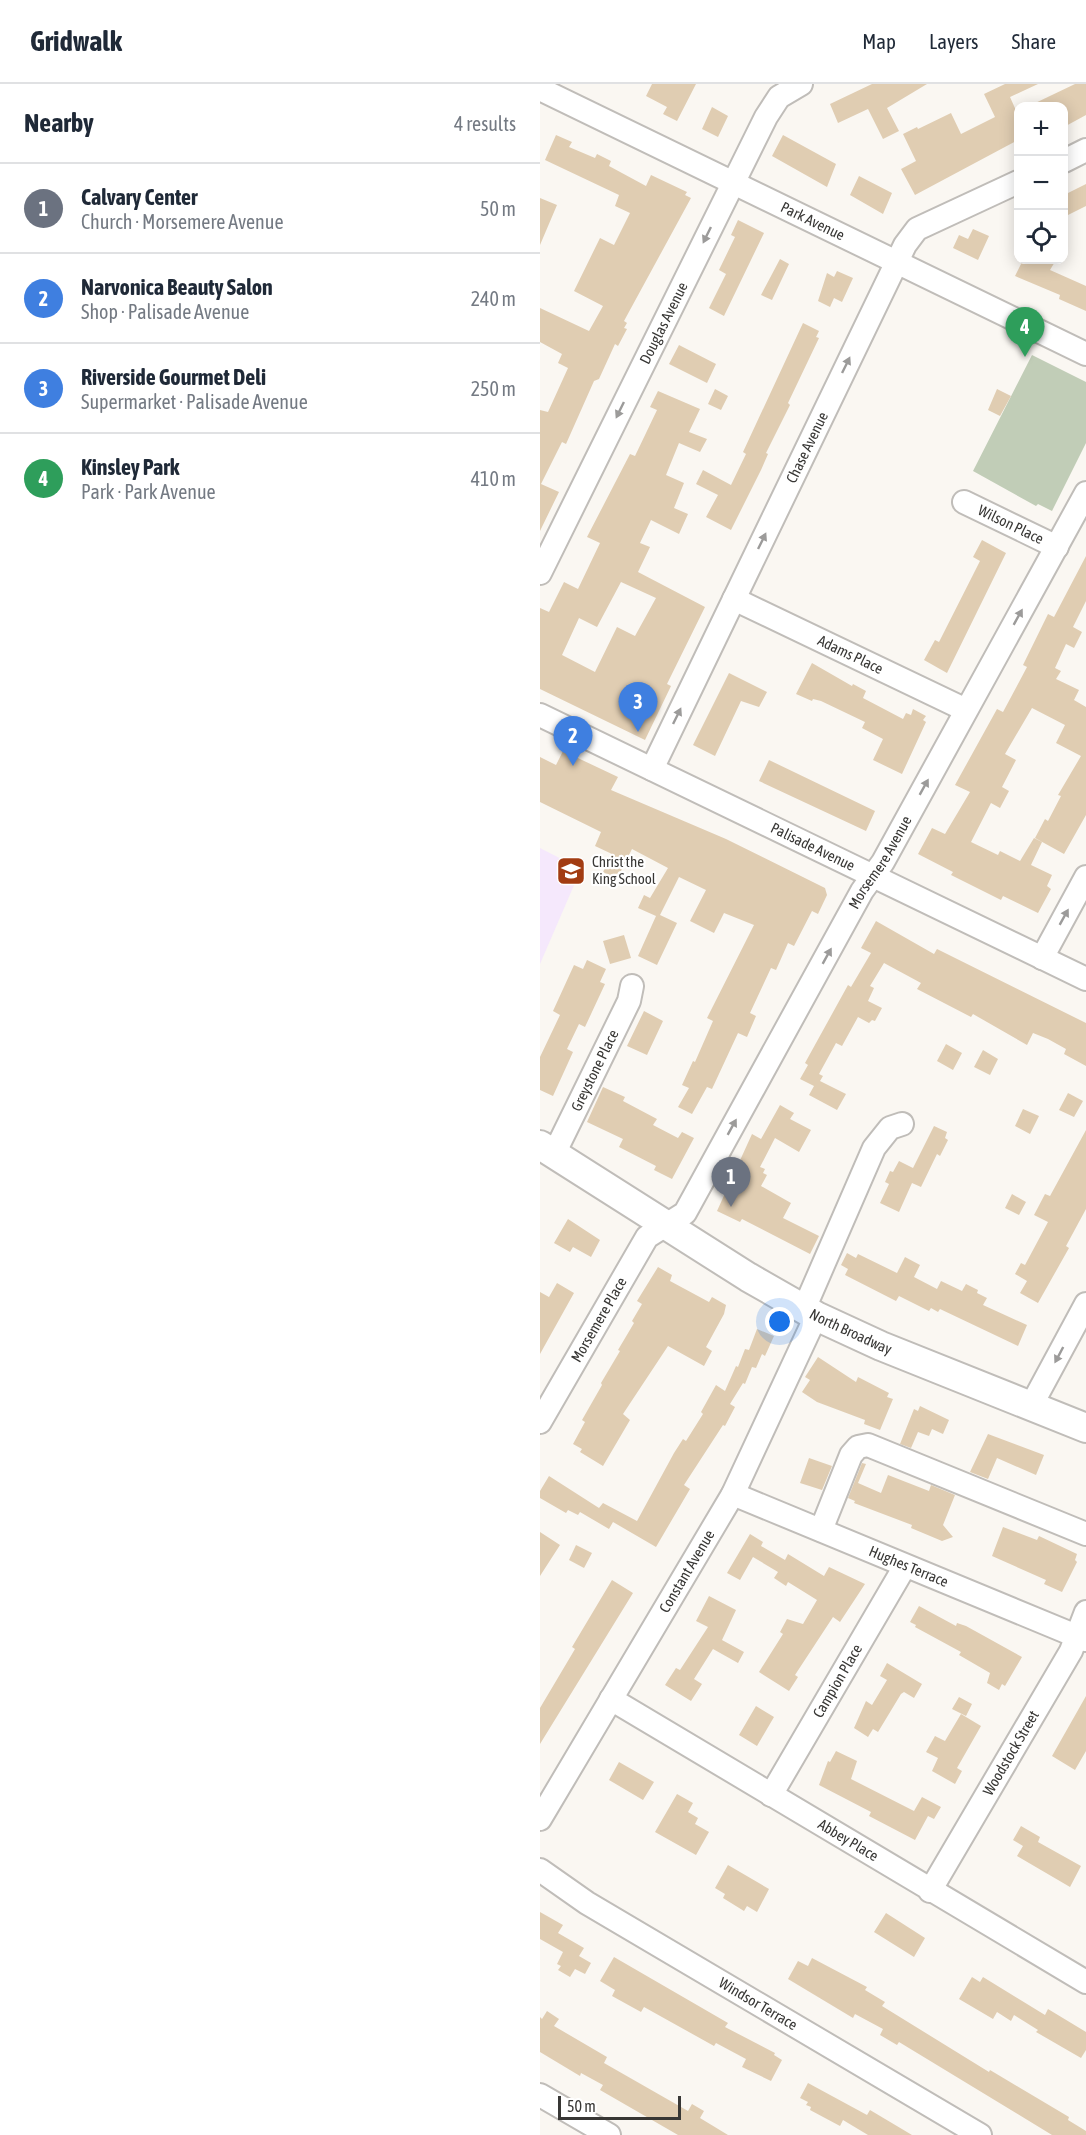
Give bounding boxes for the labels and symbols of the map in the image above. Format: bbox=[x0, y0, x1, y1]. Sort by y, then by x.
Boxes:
street label: Park Avenue bbox=[778, 198, 848, 244]
one-way arrow bbox=[702, 227, 711, 244]
street label: Douglas Avenue bbox=[636, 279, 691, 366]
pin: 4 bbox=[1006, 308, 1044, 357]
one-way arrow bbox=[842, 356, 851, 373]
one-way arrow bbox=[616, 402, 625, 419]
street label: Chase Avenue bbox=[782, 409, 831, 486]
street label: Wilson Place bbox=[975, 501, 1047, 547]
one-way arrow bbox=[757, 532, 766, 549]
one-way arrow bbox=[1013, 608, 1023, 625]
street label: Adams Place bbox=[815, 631, 886, 677]
pin: 3 bbox=[618, 682, 658, 732]
one-way arrow bbox=[673, 708, 682, 725]
pin: 2 bbox=[554, 716, 592, 766]
one-way arrow bbox=[919, 778, 929, 795]
street label: Morsemere Avenue bbox=[845, 813, 915, 912]
street label: Palisade Avenue bbox=[768, 819, 858, 874]
place label: Christ the King School bbox=[592, 853, 656, 887]
school or university icon: Christ the King School bbox=[555, 855, 587, 887]
one-way arrow bbox=[1059, 909, 1069, 926]
one-way arrow bbox=[821, 948, 832, 964]
street label: Greystone Place bbox=[567, 1027, 622, 1114]
one-way arrow bbox=[727, 1118, 737, 1135]
pin: 1 bbox=[712, 1158, 750, 1207]
street label: Morsemere Place bbox=[567, 1274, 630, 1365]
street label: North Broadway bbox=[807, 1305, 895, 1358]
your location bbox=[765, 1307, 794, 1336]
one-way arrow bbox=[1054, 1347, 1064, 1364]
street label: Constant Avenue bbox=[656, 1527, 718, 1615]
street label: Hughes Terrace bbox=[867, 1542, 951, 1590]
street label: Campion Place bbox=[809, 1641, 865, 1721]
street label: Woodstock Street bbox=[979, 1707, 1042, 1798]
street label: Abbey Place bbox=[815, 1815, 882, 1864]
street label: Windsor Terrace bbox=[716, 1974, 801, 2033]
scale bar bbox=[558, 2093, 681, 2120]

